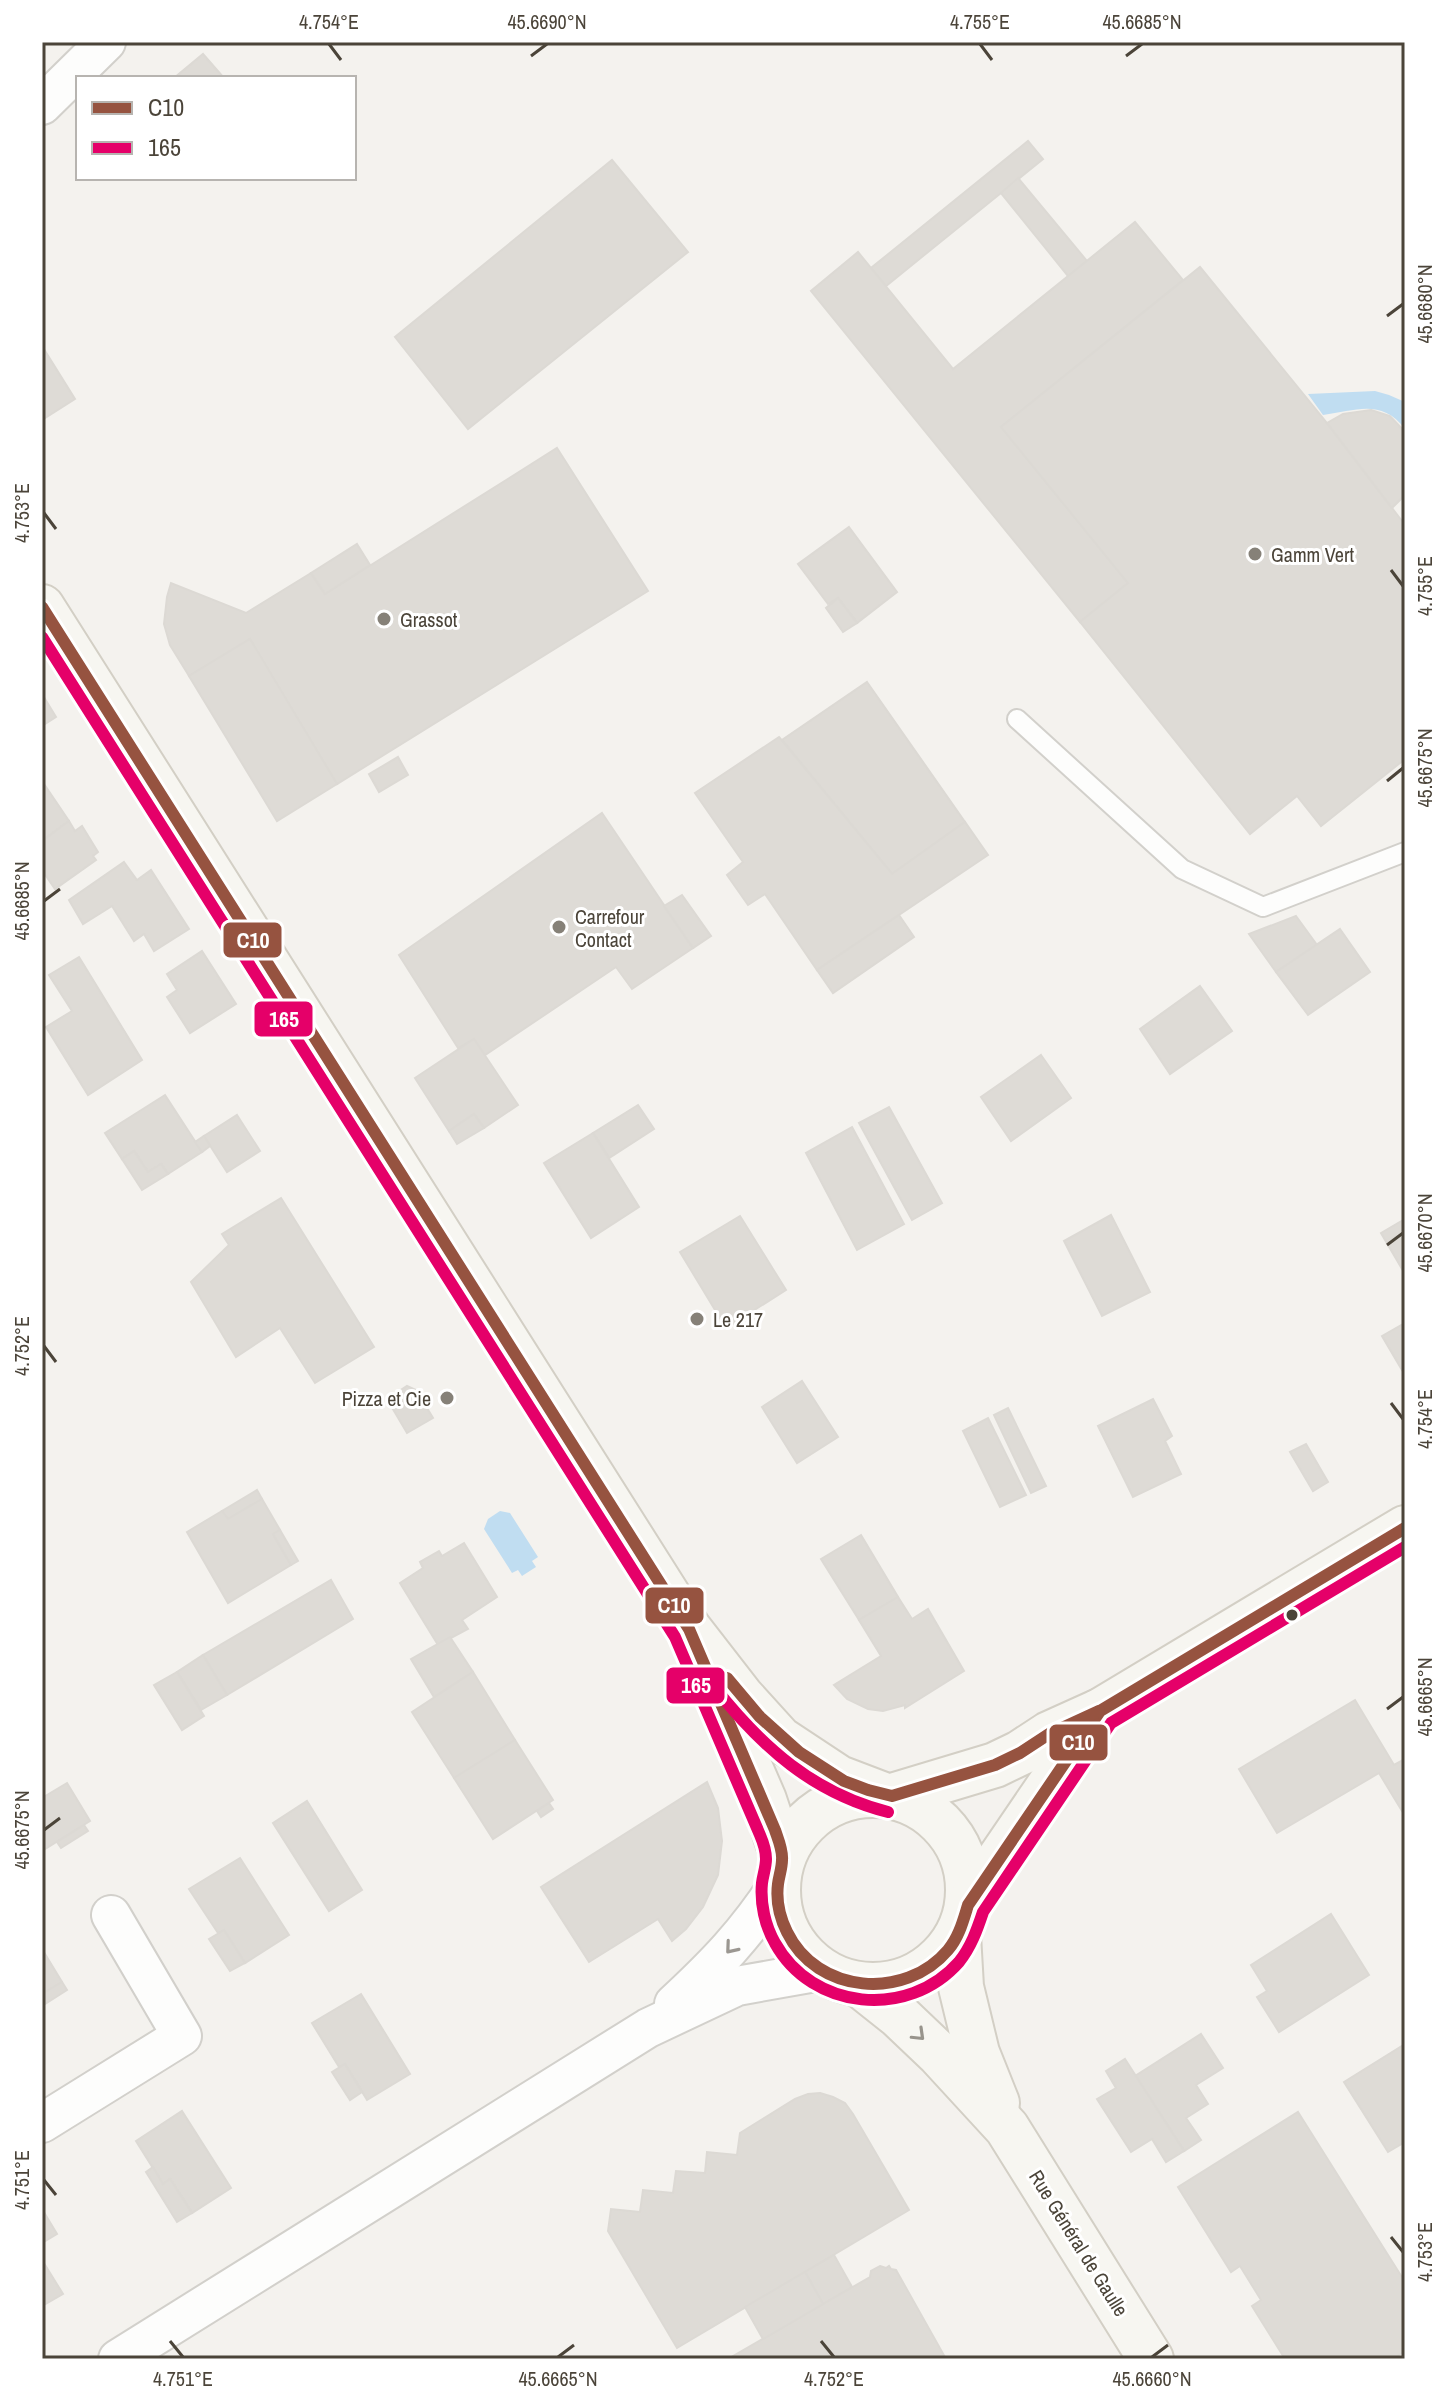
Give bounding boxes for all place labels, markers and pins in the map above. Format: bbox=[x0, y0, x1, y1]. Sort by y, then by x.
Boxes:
place label: Gamm Vert bbox=[1271, 541, 1354, 568]
marker: Gamm Vert bbox=[1246, 545, 1264, 563]
place label: Grassot bbox=[400, 606, 458, 633]
marker: Grassot bbox=[375, 610, 393, 628]
place label: Carrefour Contact bbox=[575, 903, 645, 953]
marker: Carrefour Contact bbox=[550, 918, 568, 936]
place label: Le 217 bbox=[713, 1306, 763, 1333]
marker: Le 217 bbox=[688, 1310, 706, 1328]
place label: Pizza et Cie bbox=[342, 1385, 431, 1412]
marker: Pizza et Cie bbox=[438, 1389, 456, 1407]
unlabelled marker bbox=[1284, 1607, 1300, 1623]

